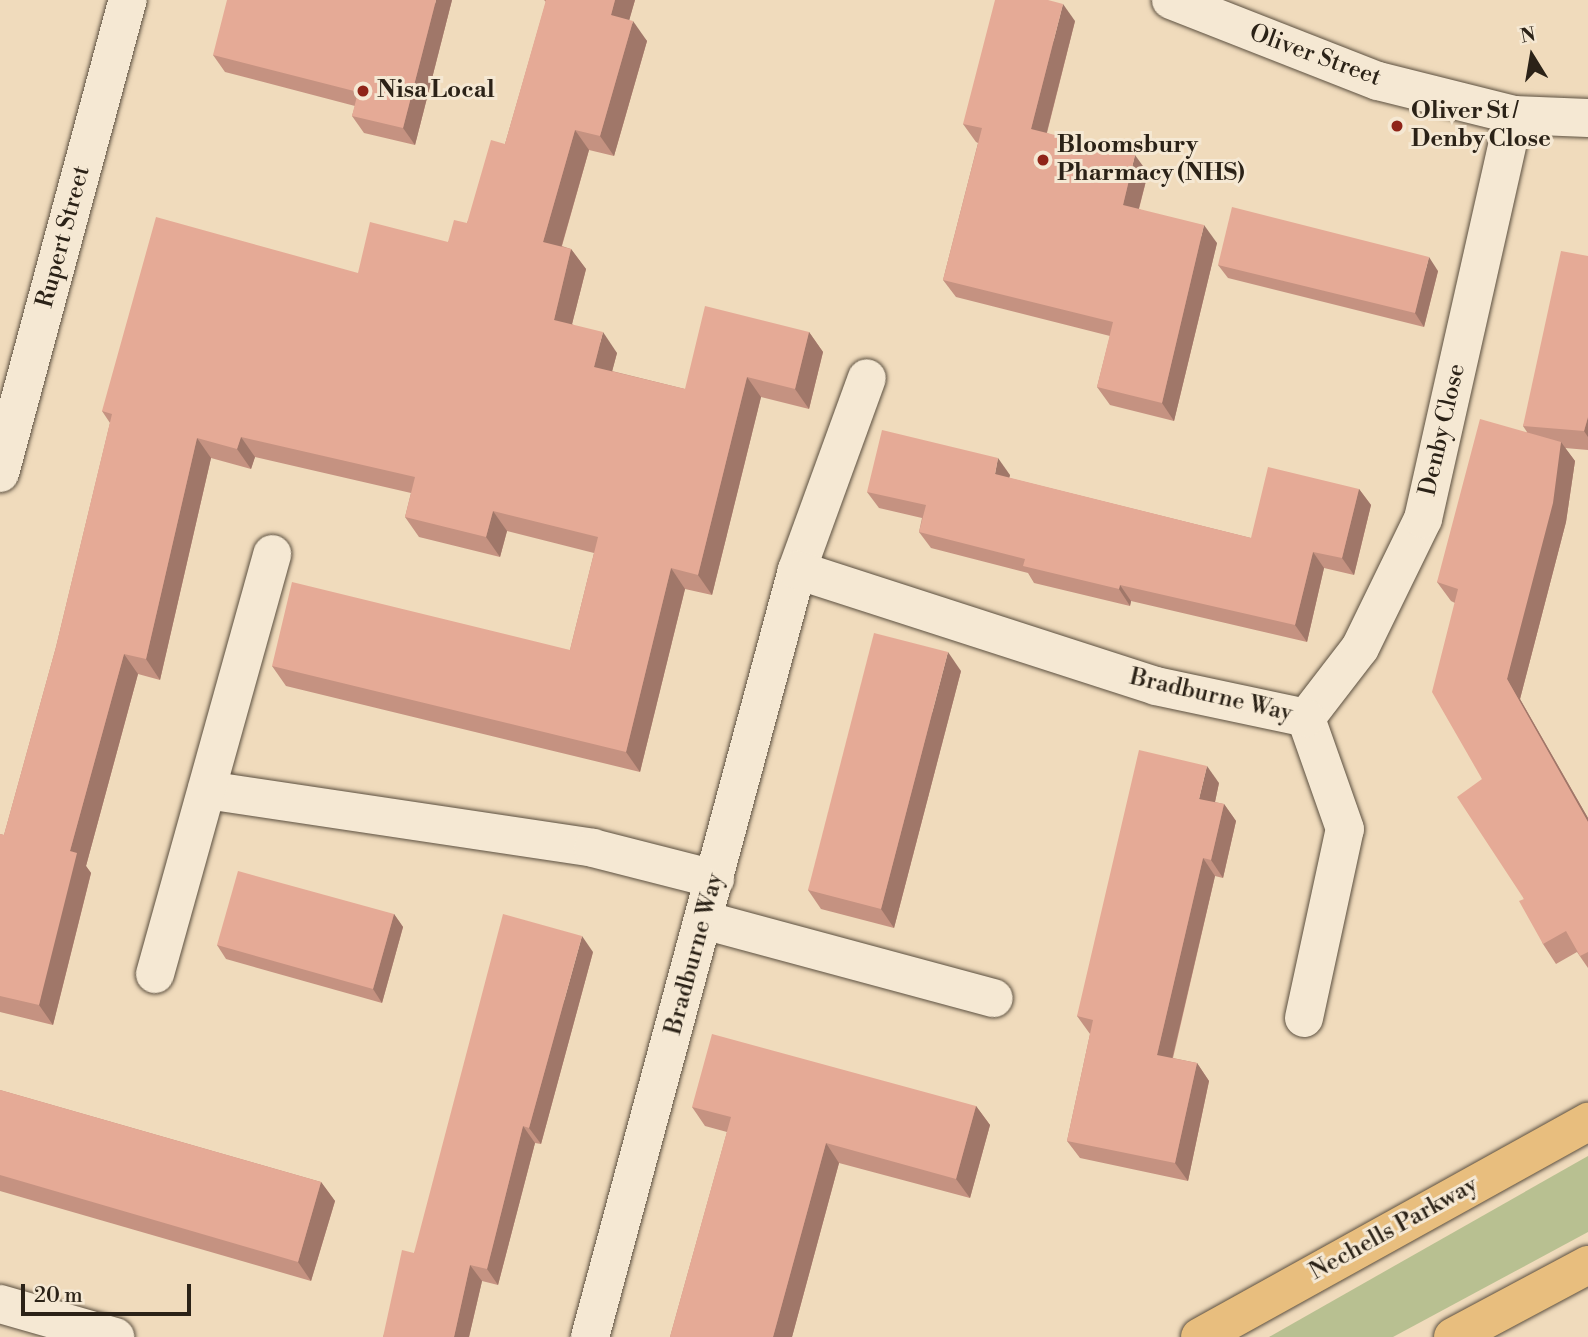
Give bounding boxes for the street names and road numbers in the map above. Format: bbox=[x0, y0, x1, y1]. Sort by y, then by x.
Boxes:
street label: Oliver Street bbox=[1245, 19, 1385, 93]
street label: Rupert Street bbox=[31, 163, 97, 311]
street label: Denby Close bbox=[1414, 361, 1472, 499]
street label: Bradburne Way bbox=[1127, 663, 1295, 729]
street label: Bradburne Way bbox=[660, 870, 730, 1038]
street label: Nechells Parkway bbox=[1305, 1171, 1483, 1287]

